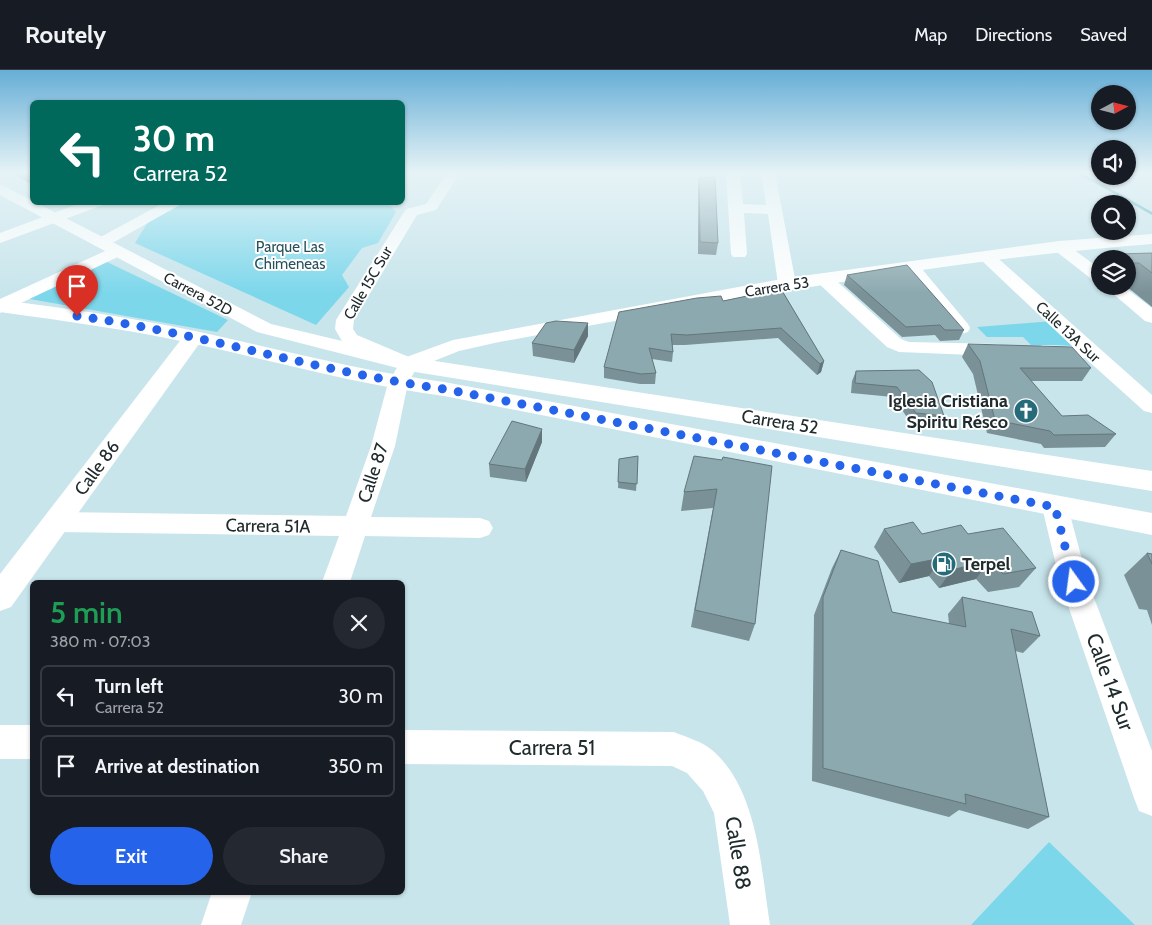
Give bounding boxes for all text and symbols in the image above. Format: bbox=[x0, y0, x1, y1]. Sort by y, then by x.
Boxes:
text: Routely bbox=[25, 20, 106, 49]
text: Map bbox=[914, 24, 947, 46]
text: Directions bbox=[975, 24, 1052, 46]
text: Saved bbox=[1080, 24, 1127, 46]
north arrow bbox=[1091, 85, 1136, 130]
map controls bbox=[1091, 85, 1136, 295]
text: 30 m bbox=[133, 117, 215, 160]
icon: left bbox=[50, 120, 115, 185]
button: sound bbox=[1091, 140, 1136, 185]
text: Carrera 52 bbox=[133, 160, 228, 187]
button: search bbox=[1091, 195, 1136, 240]
park label: Parque Las Chimeneas bbox=[255, 238, 325, 273]
street label: Calle 15C Sur bbox=[340, 243, 396, 323]
button: layers bbox=[1091, 250, 1136, 295]
pin bbox=[56, 265, 98, 316]
street label: Carrera 52D bbox=[160, 268, 236, 320]
icon: arrive bbox=[63, 272, 91, 300]
street label: Carrera 53 bbox=[744, 273, 810, 301]
street label: Calle 13A Sur bbox=[1032, 298, 1104, 367]
place label: Iglesia Cristiana Spiritu Résco bbox=[888, 390, 1008, 433]
church icon: Iglesia Cristiana Spiritu Résco bbox=[1013, 398, 1039, 424]
street label: Carrera 52 bbox=[740, 405, 820, 439]
street label: Calle 86 bbox=[70, 436, 124, 500]
street label: Calle 87 bbox=[353, 440, 393, 506]
street label: Carrera 51A bbox=[225, 514, 311, 538]
fuel station icon: Terpel bbox=[931, 551, 957, 577]
place label: Terpel bbox=[962, 553, 1010, 575]
position arrow bbox=[1047, 555, 1099, 607]
text: 5 min bbox=[50, 594, 123, 631]
button: close bbox=[333, 597, 385, 649]
street label: Calle 14 Sur bbox=[1081, 630, 1140, 734]
text: 380 m · 07:03 bbox=[50, 632, 150, 651]
text: Turn left bbox=[95, 675, 163, 698]
icon: left bbox=[52, 682, 80, 710]
text: 30 m bbox=[339, 685, 383, 708]
text: Carrera 52 bbox=[95, 698, 164, 717]
street label: Carrera 51 bbox=[509, 735, 595, 760]
icon: arrive bbox=[52, 752, 80, 780]
text: Arrive at destination bbox=[95, 755, 259, 778]
text: 350 m bbox=[328, 755, 383, 778]
street label: Calle 88 bbox=[720, 815, 757, 891]
button: Exit bbox=[50, 827, 213, 885]
button: Share bbox=[223, 827, 385, 885]

